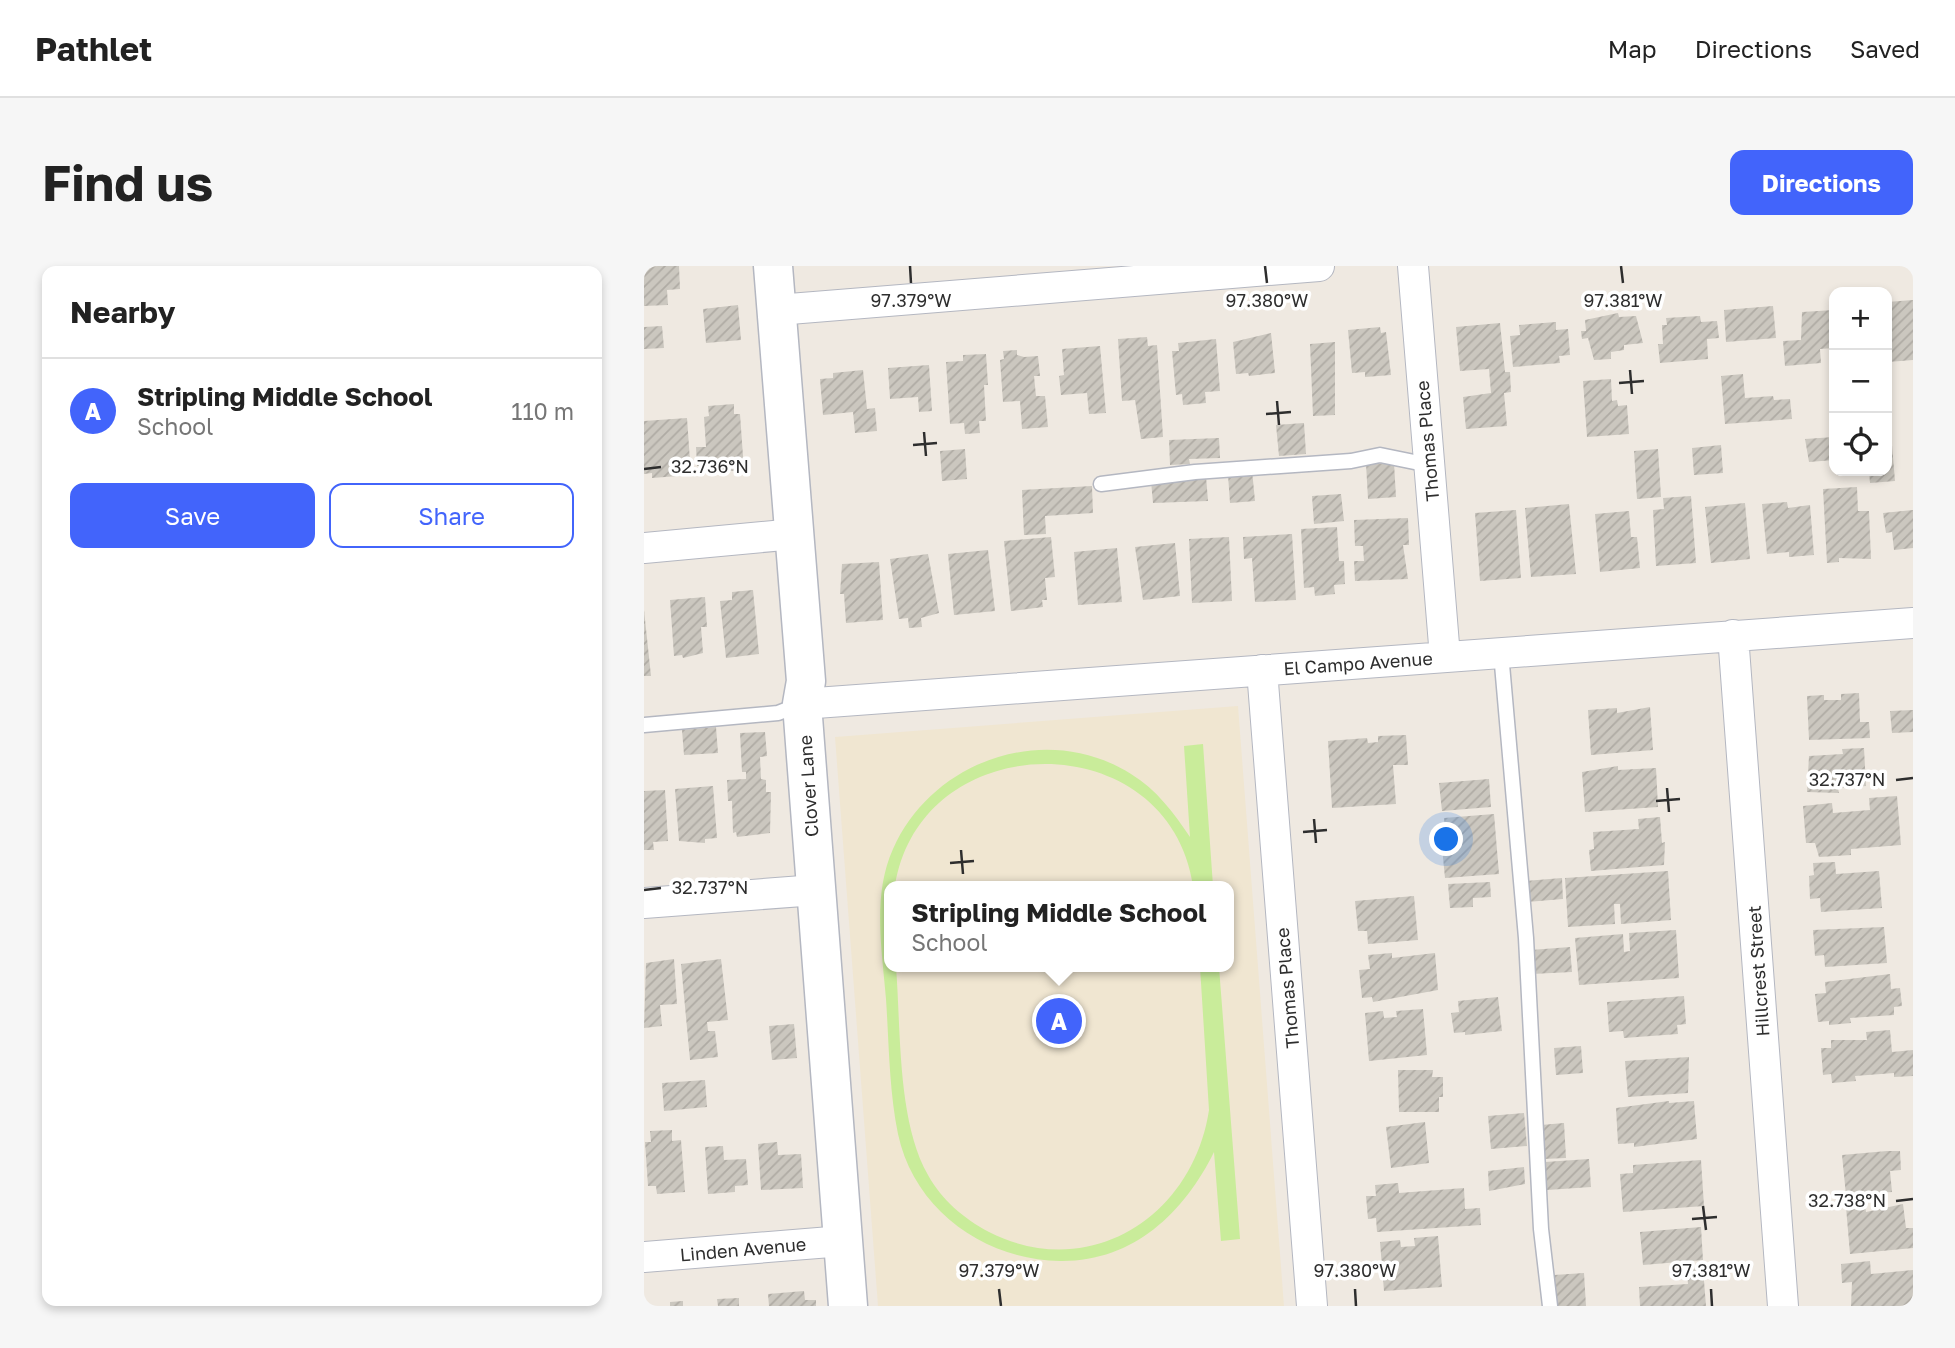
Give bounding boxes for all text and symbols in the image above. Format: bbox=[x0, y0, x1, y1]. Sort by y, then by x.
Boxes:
text: Pathlet bbox=[35, 29, 152, 68]
text: Map bbox=[1608, 34, 1657, 63]
text: Directions bbox=[1695, 34, 1812, 63]
text: Saved bbox=[1850, 34, 1920, 63]
button: Directions bbox=[1730, 150, 1913, 215]
text: Find us bbox=[42, 153, 213, 212]
map controls bbox=[1829, 287, 1892, 476]
button: + bbox=[1829, 287, 1892, 350]
text: 97.379°W bbox=[870, 289, 952, 311]
text: 97.380°W bbox=[1226, 289, 1308, 311]
text: 97.381°W bbox=[1584, 289, 1662, 311]
text: Nearby bbox=[70, 294, 175, 330]
button: − bbox=[1829, 350, 1892, 413]
street label: Thomas Place bbox=[1411, 380, 1443, 502]
text: Stripling Middle School bbox=[137, 381, 433, 412]
text: A bbox=[85, 397, 101, 425]
text: 110 m bbox=[511, 397, 574, 425]
text: School bbox=[137, 412, 213, 440]
button: locate bbox=[1829, 413, 1892, 476]
text: 32.736°N bbox=[671, 455, 749, 477]
button: Save bbox=[70, 483, 315, 548]
button: Share bbox=[329, 483, 574, 548]
street label: El Campo Avenue bbox=[1283, 647, 1433, 679]
street label: Clover Lane bbox=[793, 734, 823, 838]
text: 32.737°N bbox=[1809, 768, 1885, 790]
your location bbox=[1429, 822, 1463, 856]
text: 32.737°N bbox=[672, 876, 748, 898]
popup bbox=[884, 881, 1234, 972]
text: Stripling Middle School bbox=[911, 897, 1207, 928]
street label: Hillcrest Street bbox=[1742, 905, 1774, 1037]
street label: Thomas Place bbox=[1271, 927, 1303, 1049]
text: School bbox=[911, 928, 988, 956]
pin: A bbox=[1036, 995, 1082, 1047]
text: 32.738°N bbox=[1808, 1189, 1886, 1211]
street label: Linden Avenue bbox=[679, 1233, 807, 1265]
text: 97.379°W bbox=[958, 1259, 1040, 1281]
text: 97.380°W bbox=[1314, 1259, 1396, 1281]
text: 97.381°W bbox=[1672, 1259, 1750, 1281]

